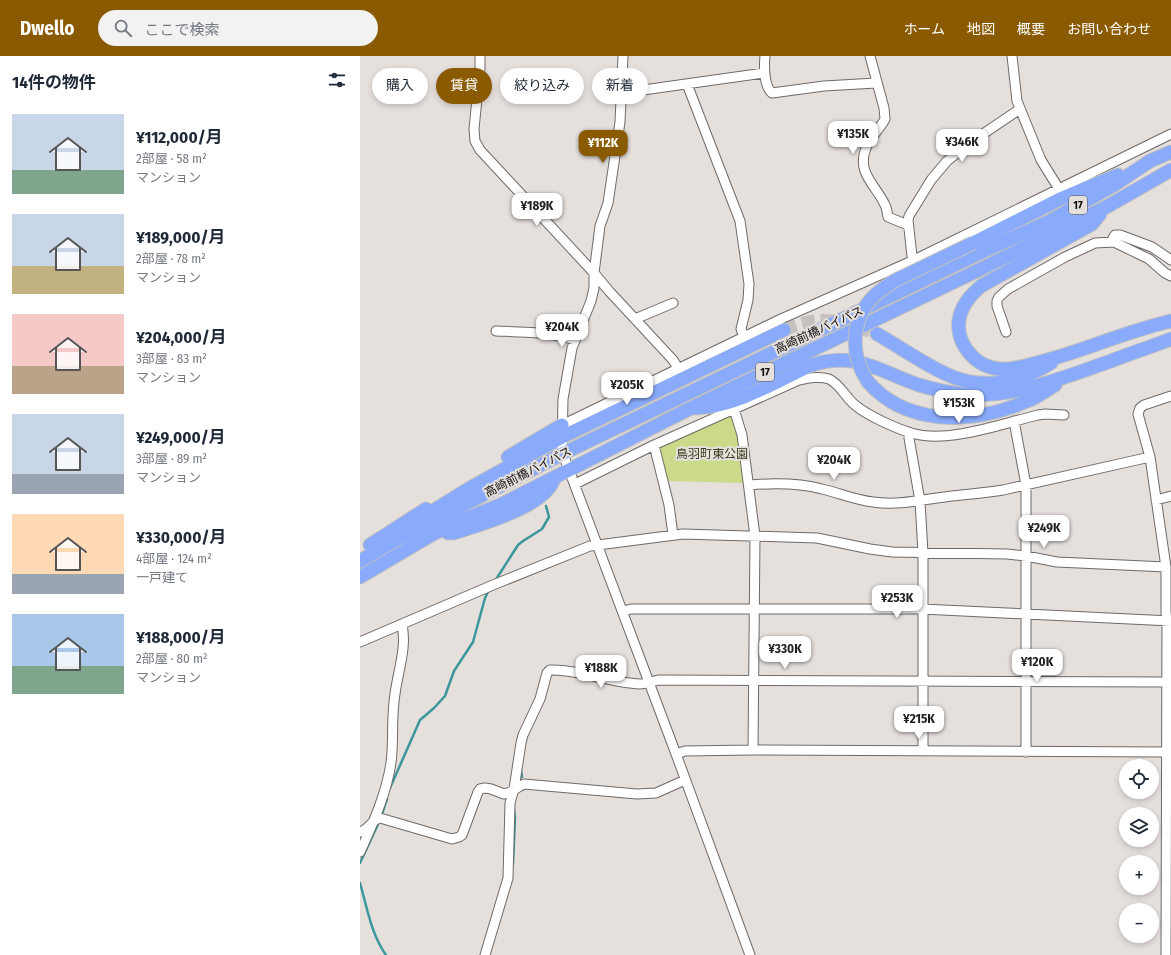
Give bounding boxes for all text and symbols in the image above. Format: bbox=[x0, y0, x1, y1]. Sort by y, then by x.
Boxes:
search box bbox=[98, 10, 378, 46]
text: Dwello bbox=[20, 17, 74, 40]
icon: search bbox=[112, 17, 134, 39]
text: ここで検索 bbox=[144, 21, 219, 39]
text: ホーム bbox=[903, 21, 945, 38]
text: 地図 bbox=[967, 21, 995, 38]
text: 概要 bbox=[1017, 21, 1045, 38]
text: お問い合わせ bbox=[1067, 21, 1151, 38]
chip: 購入 bbox=[372, 68, 428, 104]
chip: 賃貸 bbox=[436, 68, 492, 104]
chip: 絞り込み bbox=[500, 68, 584, 104]
chip: 新着 bbox=[592, 68, 648, 104]
icon: filters bbox=[326, 69, 348, 91]
text: 14件の物件 bbox=[12, 72, 96, 93]
pin: ¥135K bbox=[825, 121, 881, 155]
text: ¥135K bbox=[837, 126, 869, 141]
text: ¥112,000/月 bbox=[136, 127, 223, 148]
pin: ¥346K bbox=[934, 129, 990, 163]
icon: home bbox=[44, 130, 92, 178]
pin: ¥112K bbox=[575, 130, 631, 164]
text: ¥346K bbox=[945, 134, 979, 149]
text: ¥112K bbox=[588, 135, 618, 150]
text: 2部屋 · 58 m² bbox=[136, 151, 207, 166]
text: マンション bbox=[136, 170, 201, 185]
pin: ¥189K bbox=[509, 193, 565, 227]
road number: 17 bbox=[1069, 196, 1087, 214]
text: ¥189K bbox=[521, 198, 553, 213]
text: ¥189,000/月 bbox=[136, 227, 225, 248]
icon: home bbox=[44, 230, 92, 278]
text: 2部屋 · 78 m² bbox=[136, 251, 206, 266]
text: マンション bbox=[136, 270, 201, 285]
street label: 高崎前橋バイパス bbox=[773, 303, 865, 357]
pin: ¥204K bbox=[534, 314, 590, 348]
text: ¥204K bbox=[545, 319, 579, 334]
text: ¥204,000/月 bbox=[136, 327, 227, 348]
icon: home bbox=[44, 330, 92, 378]
text: 3部屋 · 83 m² bbox=[136, 351, 207, 366]
road number: 17 bbox=[756, 363, 774, 381]
text: マンション bbox=[136, 370, 201, 385]
pin: ¥205K bbox=[599, 372, 655, 406]
text: ¥205K bbox=[610, 377, 644, 392]
pin: ¥153K bbox=[931, 390, 987, 424]
text: ¥153K bbox=[943, 395, 975, 410]
text: ¥249,000/月 bbox=[136, 427, 226, 448]
icon: home bbox=[44, 430, 92, 478]
street label: 高崎前橋バイパス bbox=[482, 444, 574, 500]
park label: 鳥羽町東公園 bbox=[676, 447, 748, 461]
pin: ¥204K bbox=[806, 447, 862, 481]
text: 3部屋 · 89 m² bbox=[136, 451, 207, 466]
text: ¥204K bbox=[817, 452, 851, 467]
text: マンション bbox=[136, 470, 201, 485]
pin: ¥249K bbox=[1016, 515, 1072, 549]
text: ¥249K bbox=[1027, 520, 1061, 535]
text: ¥330,000/月 bbox=[136, 527, 226, 548]
icon: home bbox=[44, 530, 92, 578]
text: 4部屋 · 124 m² bbox=[136, 551, 212, 566]
text: 一戸建て bbox=[136, 570, 188, 585]
pin: ¥253K bbox=[869, 585, 925, 619]
text: ¥253K bbox=[881, 590, 913, 605]
text: ¥188,000/月 bbox=[136, 627, 226, 648]
icon: home bbox=[44, 630, 92, 678]
pin: ¥330K bbox=[757, 636, 813, 670]
text: ¥330K bbox=[768, 641, 802, 656]
pin: ¥120K bbox=[1009, 649, 1065, 683]
text: 2部屋 · 80 m² bbox=[136, 651, 208, 666]
text: ¥120K bbox=[1021, 654, 1053, 669]
pin: ¥188K bbox=[573, 655, 629, 689]
text: ¥188K bbox=[584, 660, 618, 675]
text: マンション bbox=[136, 670, 201, 685]
pin: ¥215K bbox=[891, 706, 947, 740]
text: ¥215K bbox=[903, 711, 935, 726]
map controls bbox=[1119, 759, 1159, 943]
button: locate bbox=[1119, 759, 1159, 799]
button: layers bbox=[1119, 807, 1159, 847]
button: + bbox=[1119, 855, 1159, 895]
button: − bbox=[1119, 903, 1159, 943]

